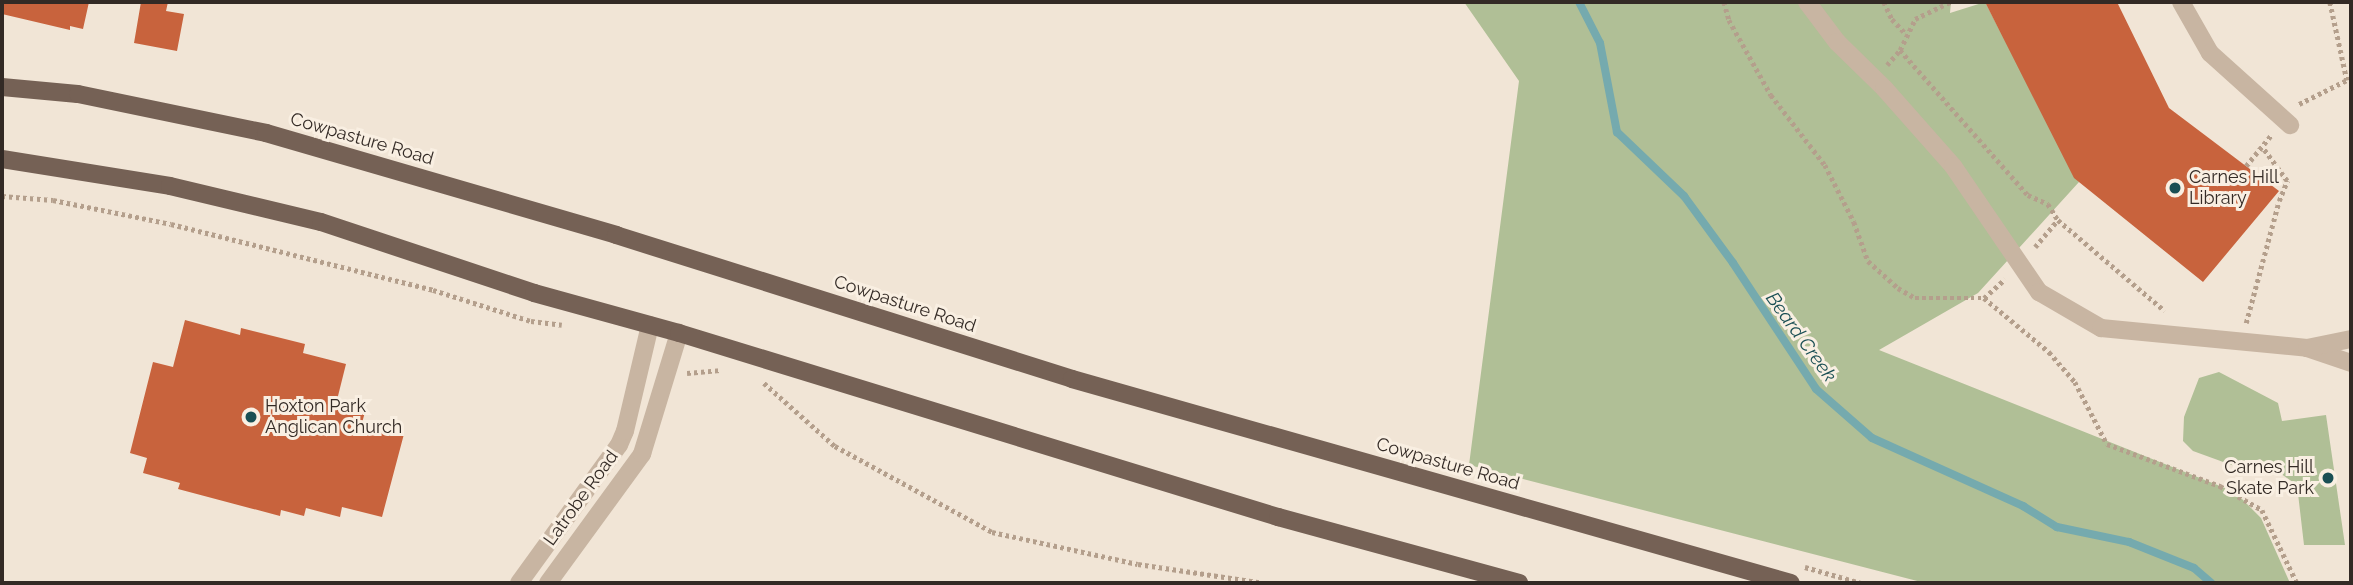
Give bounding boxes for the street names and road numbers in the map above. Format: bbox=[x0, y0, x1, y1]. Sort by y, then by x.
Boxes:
street label: Cowpasture Road bbox=[288, 108, 436, 170]
street label: Cowpasture Road bbox=[831, 271, 979, 337]
street label: Cowpasture Road bbox=[1374, 433, 1522, 495]
street label: Latrobe Road bbox=[539, 446, 623, 550]

